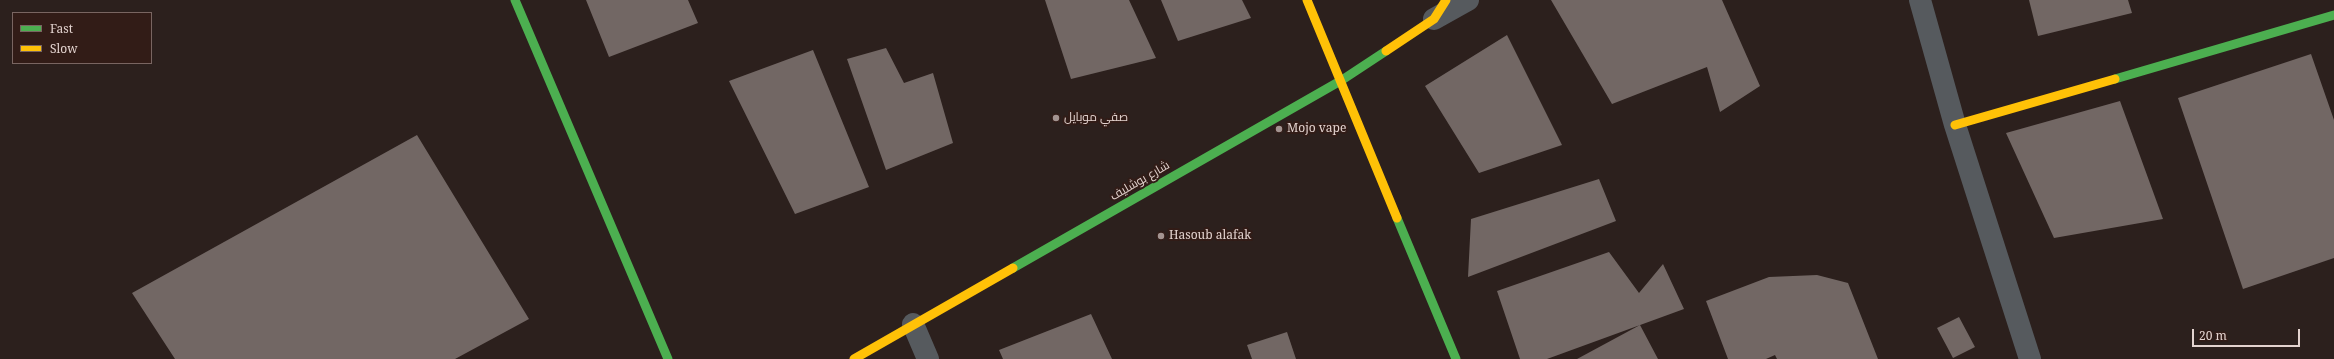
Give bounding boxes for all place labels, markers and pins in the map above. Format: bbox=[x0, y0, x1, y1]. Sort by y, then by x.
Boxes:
place label: صفي موبايل bbox=[1064, 111, 1128, 125]
marker: صفي موبايل bbox=[1051, 113, 1061, 123]
place label: Mojo vape bbox=[1287, 122, 1346, 136]
marker: Mojo vape bbox=[1274, 124, 1284, 134]
place label: Hasoub alafak bbox=[1169, 229, 1251, 243]
marker: Hasoub alafak bbox=[1156, 231, 1166, 241]

